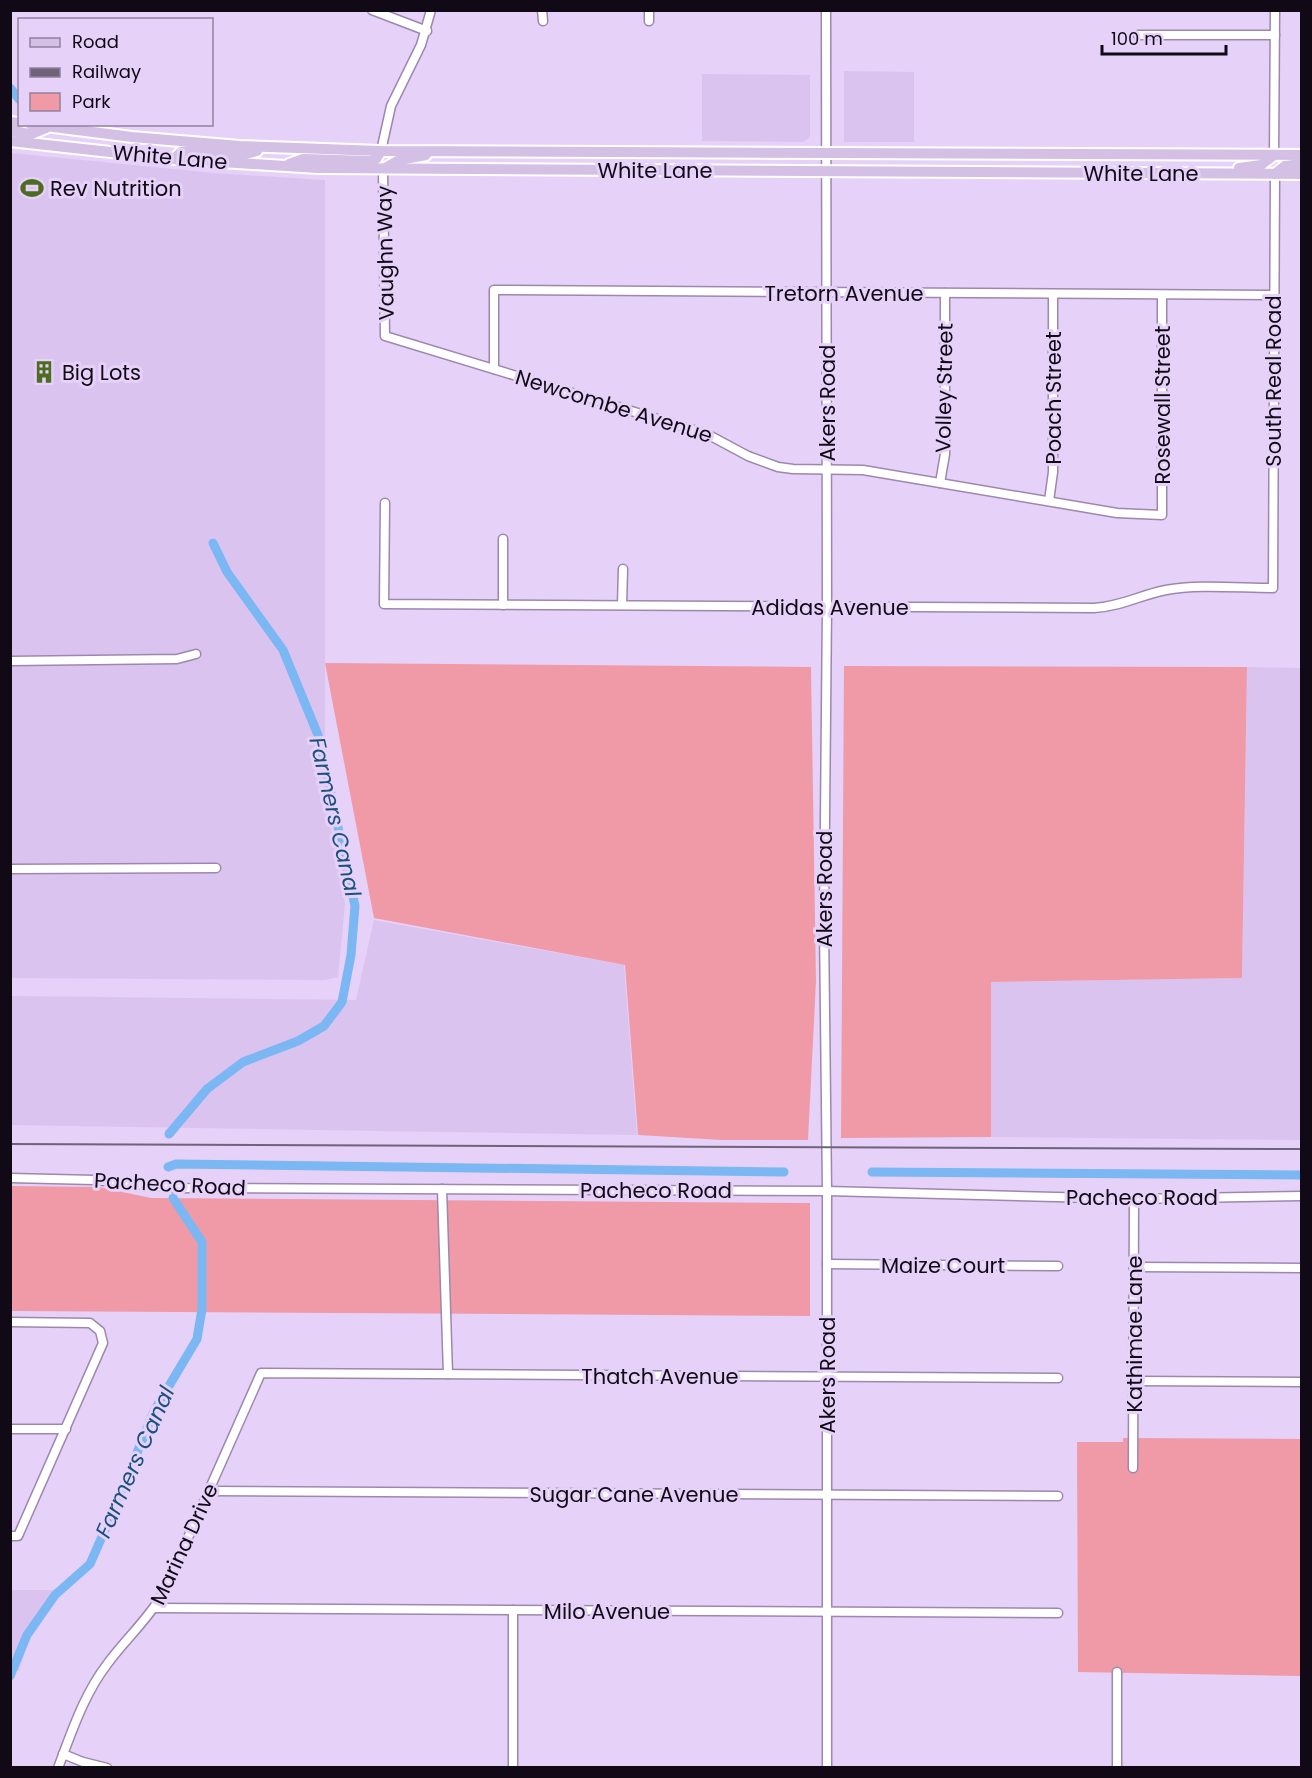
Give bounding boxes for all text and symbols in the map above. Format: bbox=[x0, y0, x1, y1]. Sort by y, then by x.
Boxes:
legend bbox=[18, 18, 213, 126]
scale bar bbox=[1102, 18, 1226, 56]
text: 100 m bbox=[1111, 26, 1163, 51]
text: Road bbox=[72, 29, 119, 54]
text: Railway bbox=[72, 59, 141, 84]
text: Park bbox=[72, 89, 111, 114]
street label: White Lane bbox=[111, 138, 229, 176]
street label: White Lane bbox=[597, 156, 713, 185]
street label: White Lane bbox=[1083, 159, 1199, 188]
place label: Rev Nutrition bbox=[50, 174, 182, 203]
sports icon: Rev Nutrition bbox=[19, 175, 45, 201]
street label: Vaughn Way bbox=[369, 185, 401, 321]
street label: Tretorn Avenue bbox=[764, 279, 924, 308]
street label: South Real Road bbox=[1259, 295, 1288, 467]
street label: Volley Street bbox=[928, 323, 960, 453]
street label: Rosewall Street bbox=[1148, 325, 1177, 485]
street label: Poach Street bbox=[1039, 331, 1068, 465]
street label: Akers Road bbox=[813, 345, 842, 462]
place label: Big Lots bbox=[62, 358, 141, 387]
building icon: Big Lots bbox=[31, 359, 57, 385]
street label: Newcombe Avenue bbox=[512, 362, 716, 450]
street label: Adidas Avenue bbox=[751, 593, 909, 622]
water label: Farmers Canal bbox=[302, 734, 369, 900]
street label: Akers Road bbox=[810, 831, 839, 948]
street label: Pacheco Road bbox=[93, 1166, 247, 1202]
street label: Pacheco Road bbox=[580, 1176, 732, 1205]
street label: Pacheco Road bbox=[1066, 1183, 1218, 1212]
street label: Maize Court bbox=[881, 1251, 1005, 1280]
street label: Kathimae Lane bbox=[1120, 1255, 1149, 1413]
street label: Akers Road bbox=[813, 1317, 842, 1434]
street label: Thatch Avenue bbox=[581, 1362, 739, 1391]
water label: Farmers Canal bbox=[88, 1381, 183, 1543]
street label: Marina Drive bbox=[143, 1478, 225, 1610]
street label: Sugar Cane Avenue bbox=[530, 1480, 738, 1509]
street label: Milo Avenue bbox=[544, 1597, 670, 1626]

